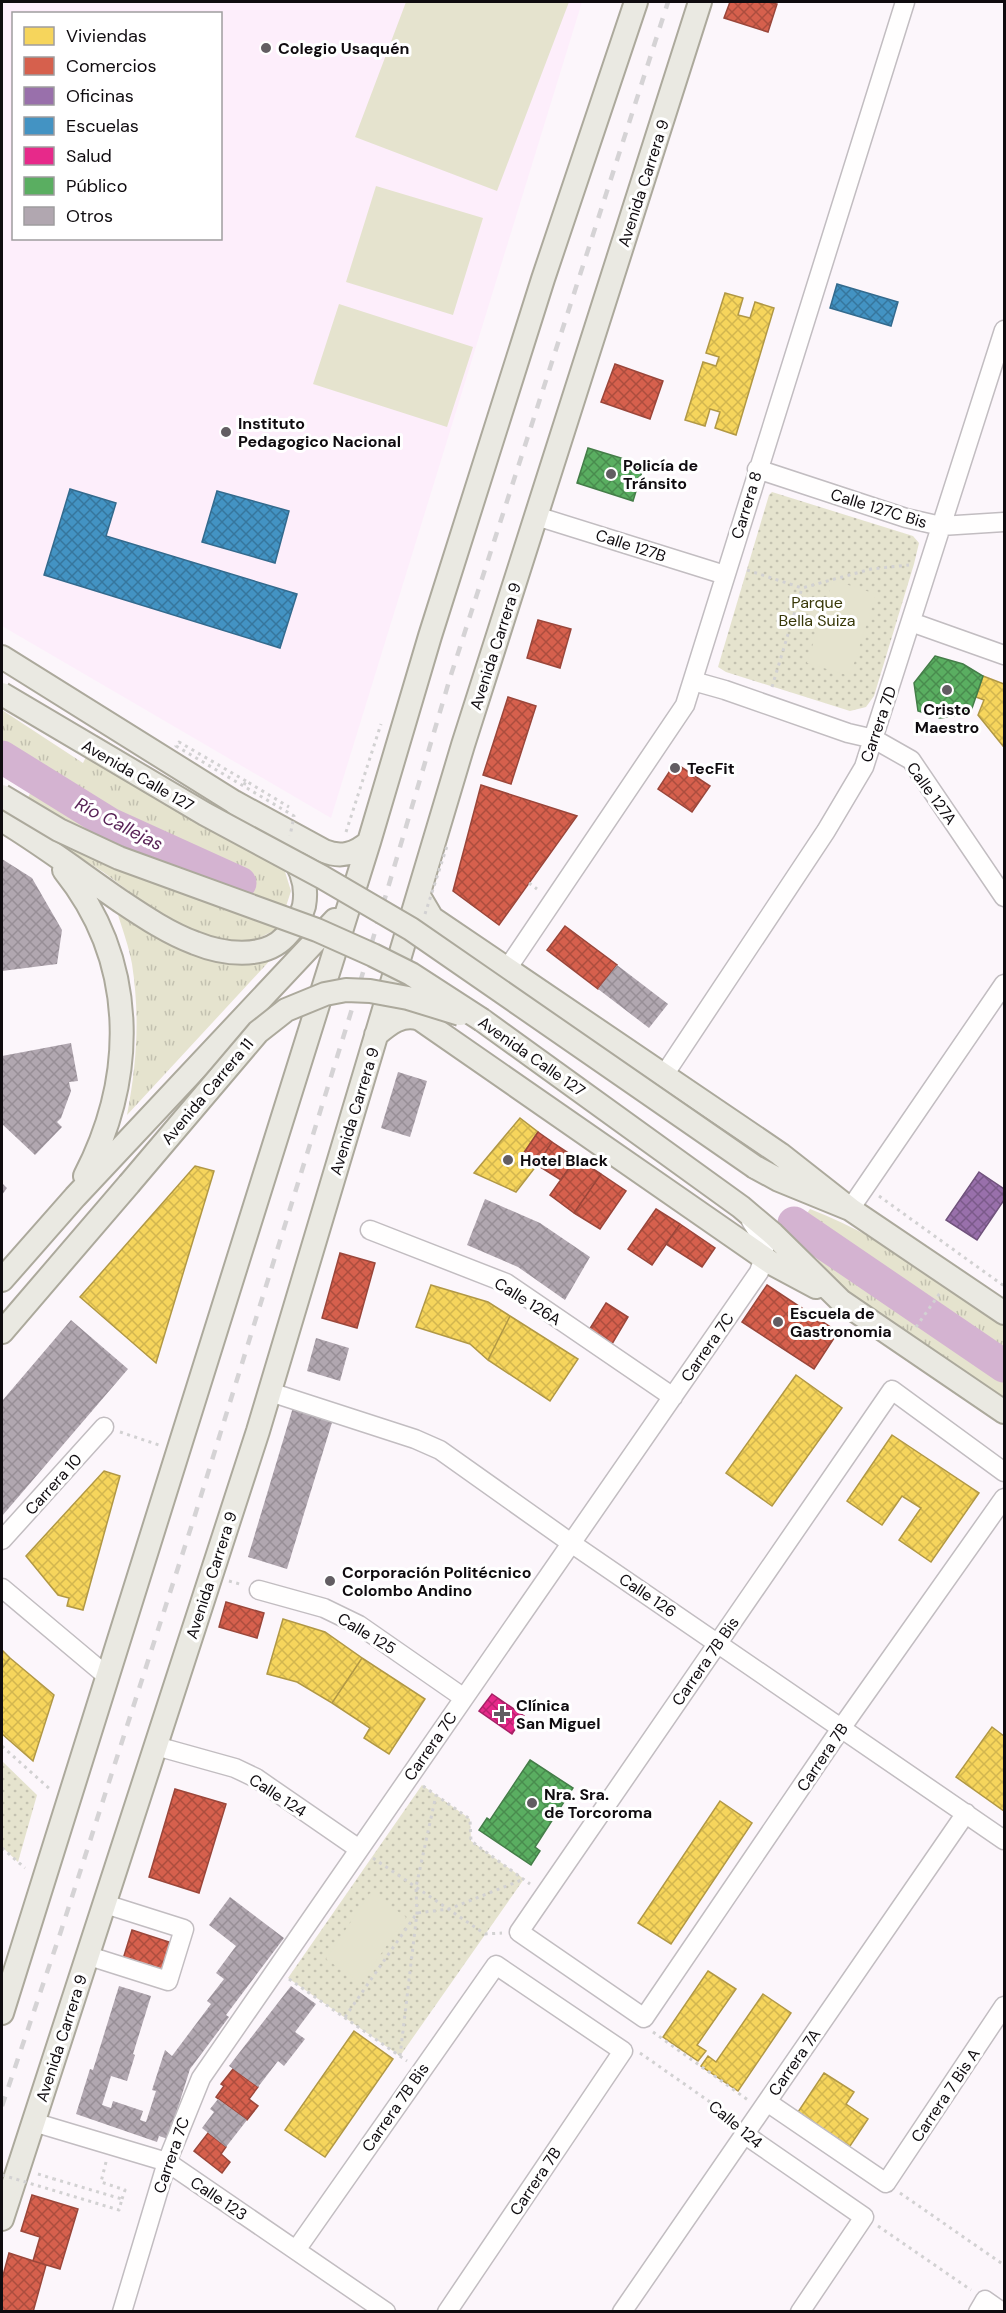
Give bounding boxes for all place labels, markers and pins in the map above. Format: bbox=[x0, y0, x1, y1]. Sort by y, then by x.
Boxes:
place label: Colegio Usaquén bbox=[278, 38, 409, 59]
marker: Colegio Usaquén bbox=[259, 41, 273, 55]
place label: Instituto Pedagogico Nacional bbox=[238, 413, 401, 452]
marker: Instituto Pedagogico Nacional bbox=[219, 425, 233, 439]
place label: Policía de Tránsito bbox=[623, 455, 698, 494]
marker: Policía de Tránsito bbox=[604, 467, 618, 481]
marker: Cristo Maestro bbox=[940, 683, 954, 697]
place label: Cristo Maestro bbox=[915, 699, 979, 738]
place label: TecFit bbox=[687, 758, 735, 779]
marker: TecFit bbox=[668, 761, 682, 775]
place label: Hotel Black bbox=[520, 1150, 609, 1171]
marker: Hotel Black bbox=[501, 1153, 515, 1167]
place label: Escuela de Gastronomia bbox=[790, 1303, 892, 1342]
marker: Escuela de Gastronomia bbox=[771, 1315, 785, 1329]
place label: Corporación Politécnico Colombo Andino bbox=[342, 1562, 531, 1601]
marker: Corporación Politécnico Colombo Andino bbox=[323, 1574, 337, 1588]
place label: Clínica San Miguel bbox=[516, 1695, 601, 1734]
marker: Clínica San Miguel bbox=[493, 1705, 511, 1723]
place label: Nra. Sra. de Torcoroma bbox=[544, 1784, 652, 1823]
marker: Nra. Sra. de Torcoroma bbox=[525, 1796, 539, 1810]

